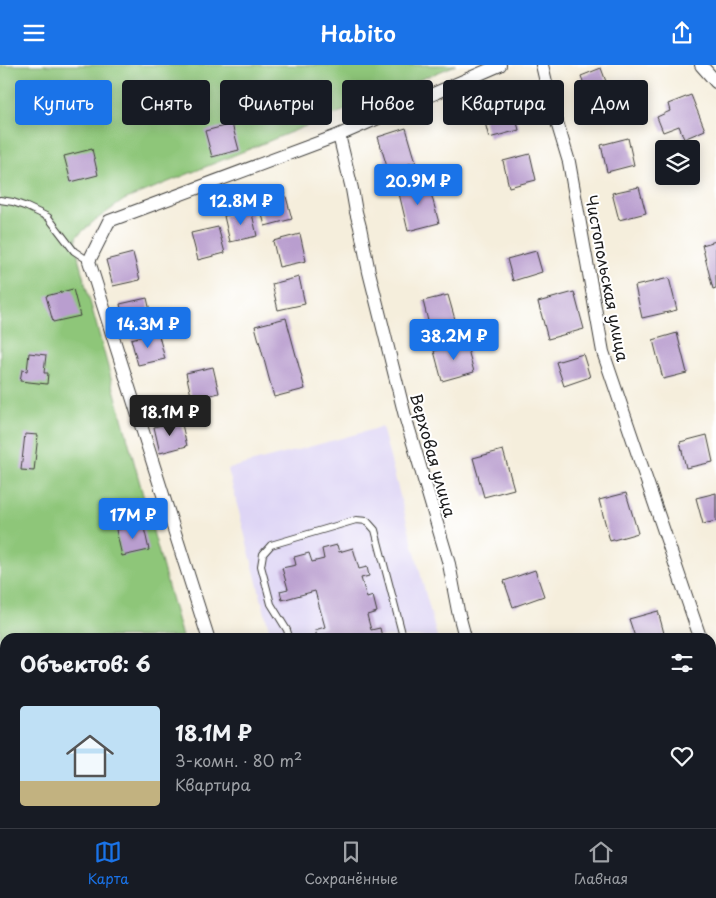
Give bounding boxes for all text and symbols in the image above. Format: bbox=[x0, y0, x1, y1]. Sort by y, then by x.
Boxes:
text: Habito bbox=[320, 16, 396, 49]
icon: menu bbox=[20, 19, 48, 47]
icon: share bbox=[668, 19, 696, 47]
chip: Купить bbox=[15, 80, 112, 125]
chip: Снять bbox=[122, 80, 210, 125]
chip: Фильтры bbox=[220, 80, 332, 125]
chip: Новое bbox=[342, 80, 433, 125]
chip: Квартира bbox=[443, 80, 564, 125]
chip: Дом bbox=[574, 80, 648, 125]
map controls bbox=[655, 140, 700, 185]
button: layers bbox=[655, 140, 700, 185]
pin: 20.9M ₽ bbox=[372, 163, 464, 206]
text: 20.9M ₽ bbox=[385, 168, 451, 192]
pin: 12.8M ₽ bbox=[195, 184, 287, 226]
text: 12.8M ₽ bbox=[209, 188, 273, 212]
street label: Чистопольская улица bbox=[580, 193, 636, 363]
pin: 14.3M ₽ bbox=[102, 307, 194, 349]
text: 14.3M ₽ bbox=[117, 311, 179, 335]
pin: 38.2M ₽ bbox=[408, 319, 500, 361]
text: 38.2M ₽ bbox=[421, 323, 487, 347]
street label: Верховая улица bbox=[405, 390, 463, 520]
pin: 18.1M ₽ bbox=[124, 395, 216, 437]
text: 18.1M ₽ bbox=[141, 399, 199, 423]
pin: 17M ₽ bbox=[98, 497, 168, 540]
text: 17M ₽ bbox=[110, 502, 156, 526]
text: Объектов: 6 bbox=[20, 647, 151, 679]
icon: filters bbox=[668, 649, 696, 677]
text: 18.1M ₽ bbox=[175, 716, 252, 748]
icon: home bbox=[60, 726, 120, 786]
icon: heart bbox=[668, 742, 696, 770]
text: 3-комн. · 80 m² bbox=[175, 748, 302, 772]
text: Квартира bbox=[175, 772, 250, 796]
tab: Карта bbox=[88, 838, 129, 889]
tab: Сохранённые bbox=[305, 838, 398, 889]
tab: Главная bbox=[574, 838, 628, 889]

